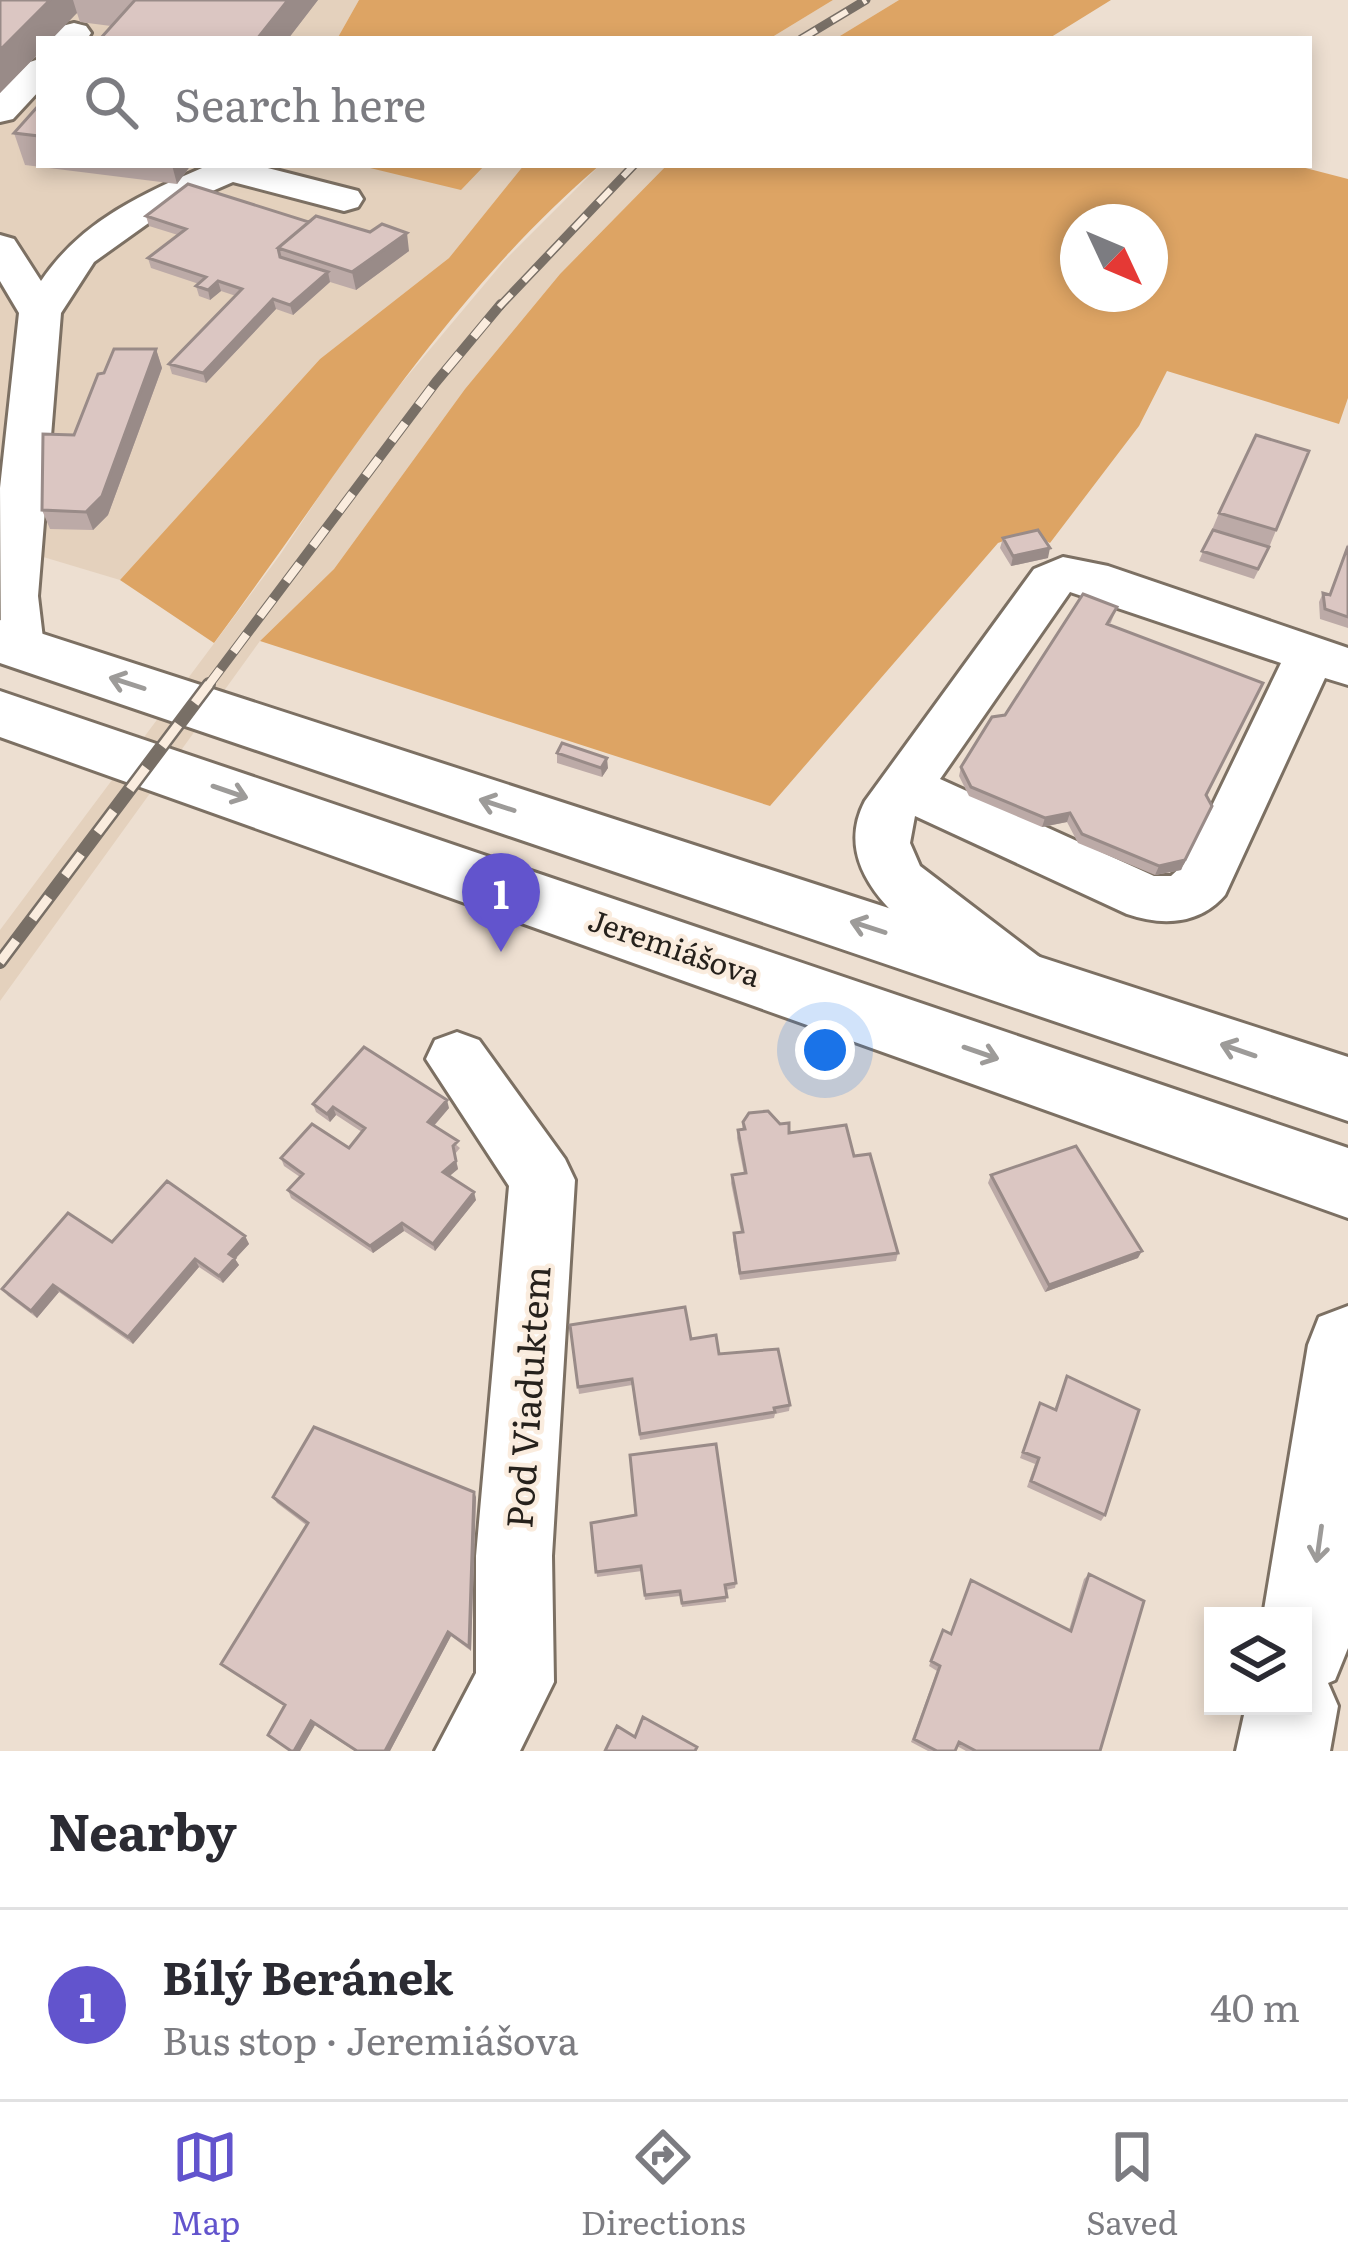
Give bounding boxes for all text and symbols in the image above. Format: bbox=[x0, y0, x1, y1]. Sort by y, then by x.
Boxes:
search box bbox=[36, 36, 1312, 168]
icon: search bbox=[78, 69, 144, 135]
text: Search here bbox=[174, 69, 426, 136]
north arrow bbox=[1060, 204, 1168, 312]
one-way arrow bbox=[109, 670, 147, 692]
one-way arrow bbox=[210, 783, 247, 804]
one-way arrow bbox=[479, 792, 517, 814]
pin: 1 bbox=[462, 853, 540, 952]
street label: Jeremiášova bbox=[583, 896, 768, 996]
one-way arrow bbox=[849, 914, 887, 936]
your location bbox=[795, 1020, 855, 1080]
one-way arrow bbox=[1220, 1038, 1257, 1059]
one-way arrow bbox=[961, 1044, 999, 1066]
street label: Pod Viaduktem bbox=[490, 1264, 562, 1530]
one-way arrow bbox=[1307, 1524, 1330, 1563]
map controls bbox=[1204, 1607, 1312, 1715]
button: layers bbox=[1204, 1607, 1312, 1715]
text: Nearby bbox=[48, 1791, 237, 1867]
text: Bílý Beránek bbox=[162, 1942, 453, 2009]
text: 1 bbox=[79, 1976, 95, 2034]
text: 40 m bbox=[1210, 1976, 1300, 2034]
text: Bus stop · Jeremiášova bbox=[162, 2009, 579, 2067]
tab: Map bbox=[170, 2124, 240, 2245]
tab: Directions bbox=[581, 2124, 746, 2245]
tab: Saved bbox=[1086, 2124, 1178, 2245]

